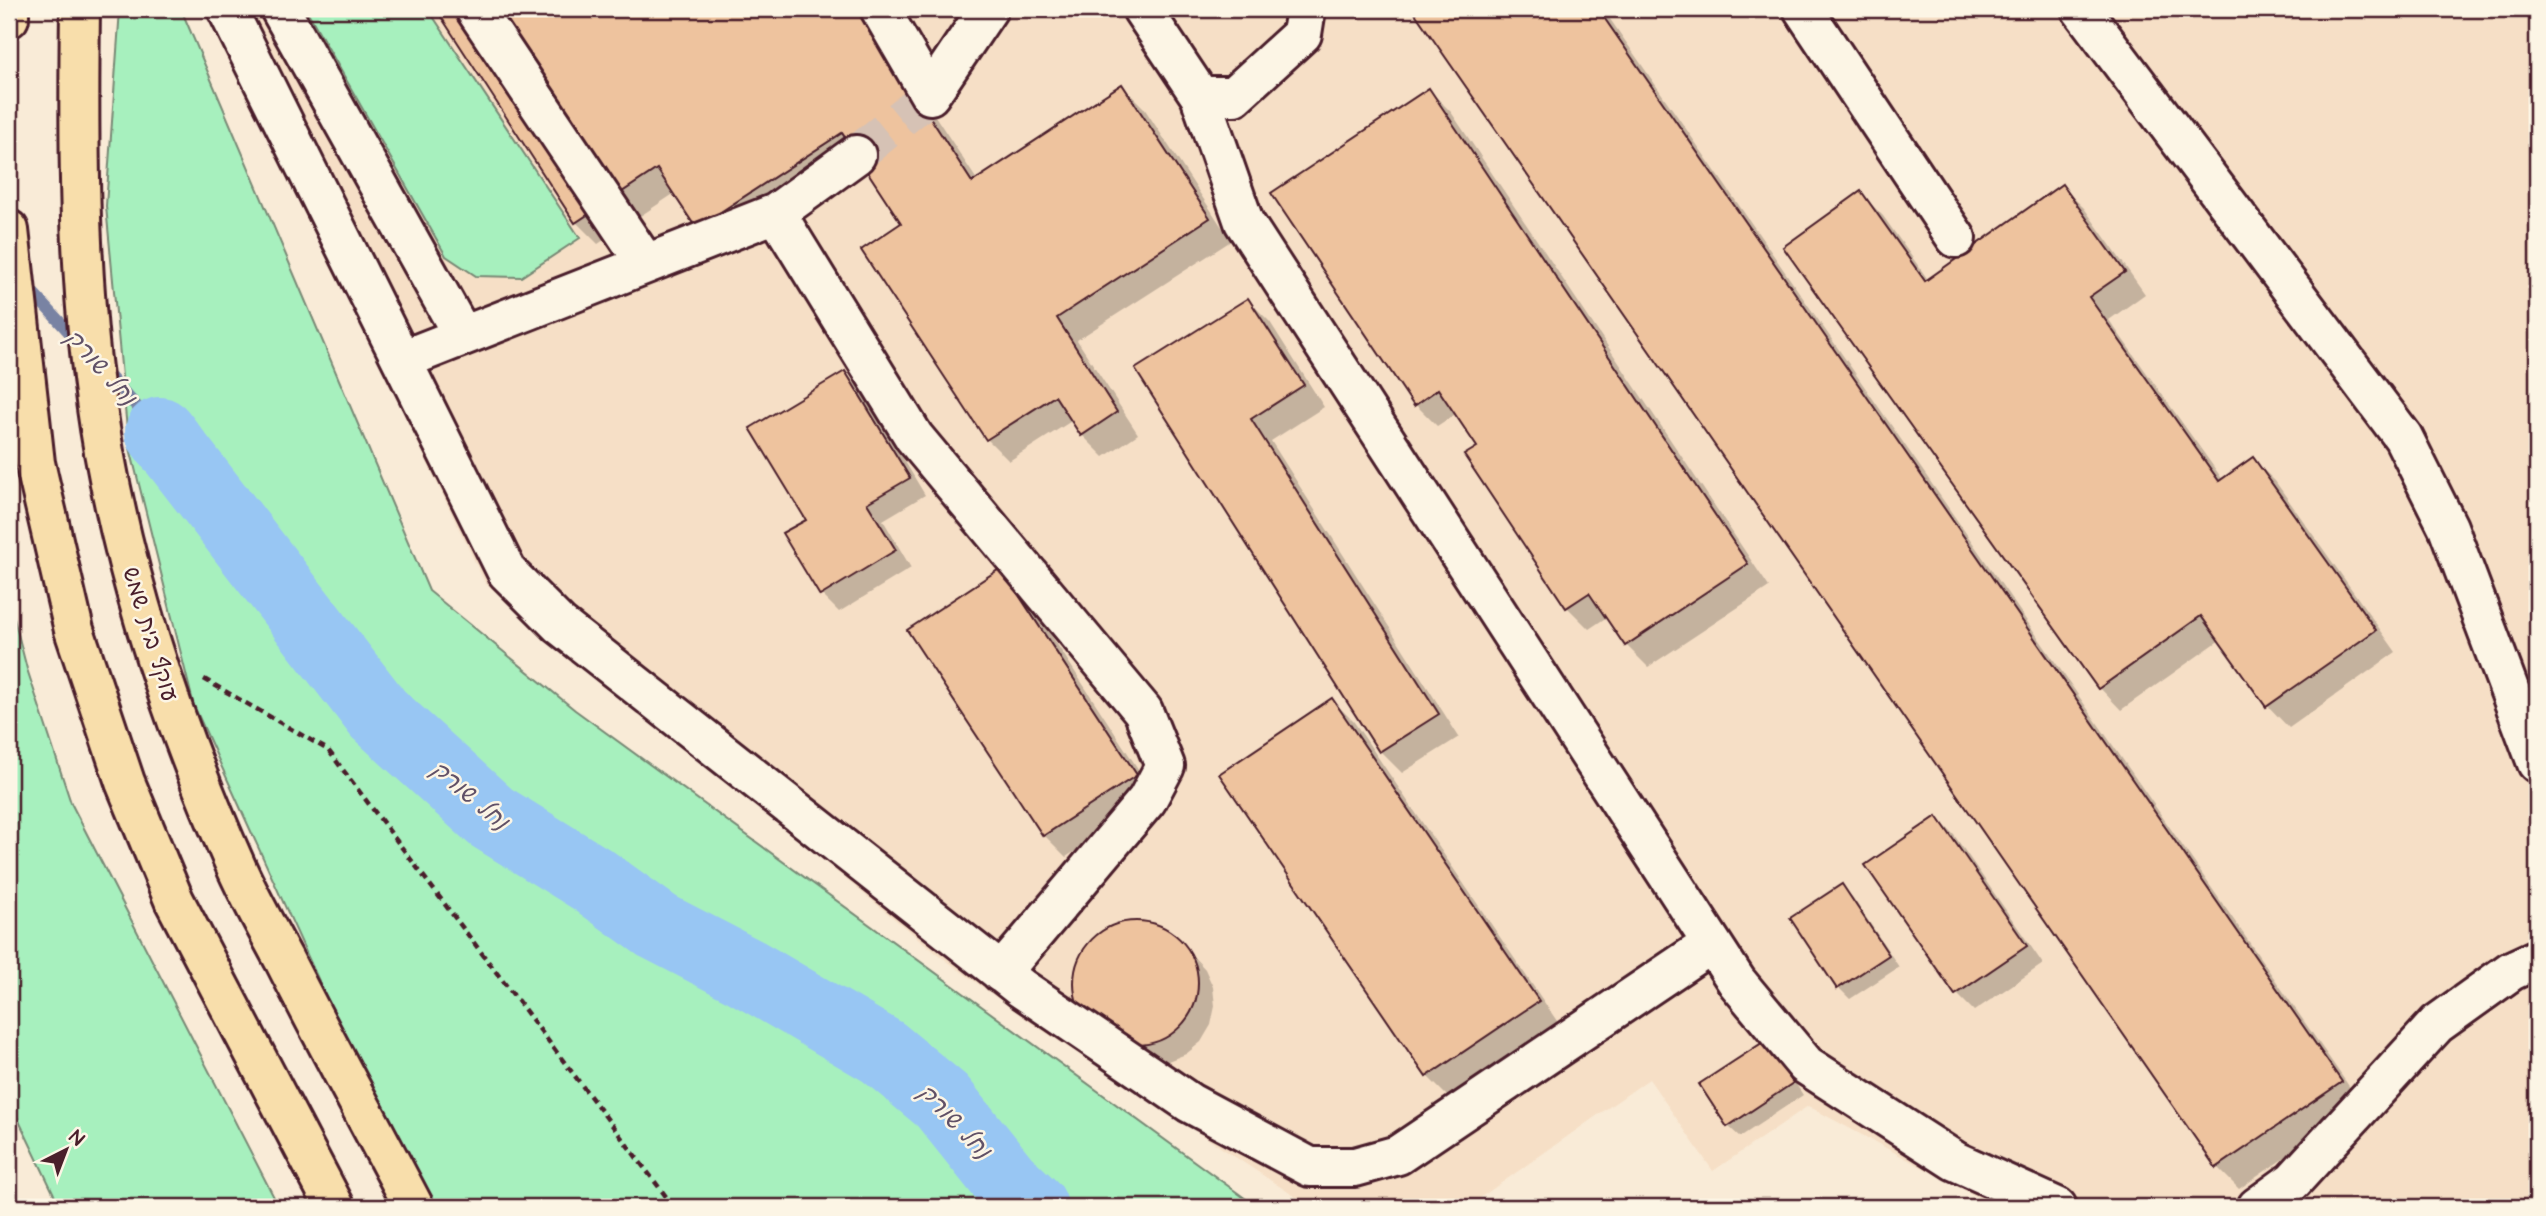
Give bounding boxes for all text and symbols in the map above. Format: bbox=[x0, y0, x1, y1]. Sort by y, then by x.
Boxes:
water label: נחל שורק bbox=[57, 322, 145, 415]
street label: עוקף בית שמש bbox=[114, 563, 186, 706]
water label: נחל שורק bbox=[423, 753, 517, 840]
water label: נחל שורק bbox=[910, 1077, 1000, 1168]
north arrow bbox=[32, 1114, 102, 1184]
text: N bbox=[63, 1124, 90, 1153]

